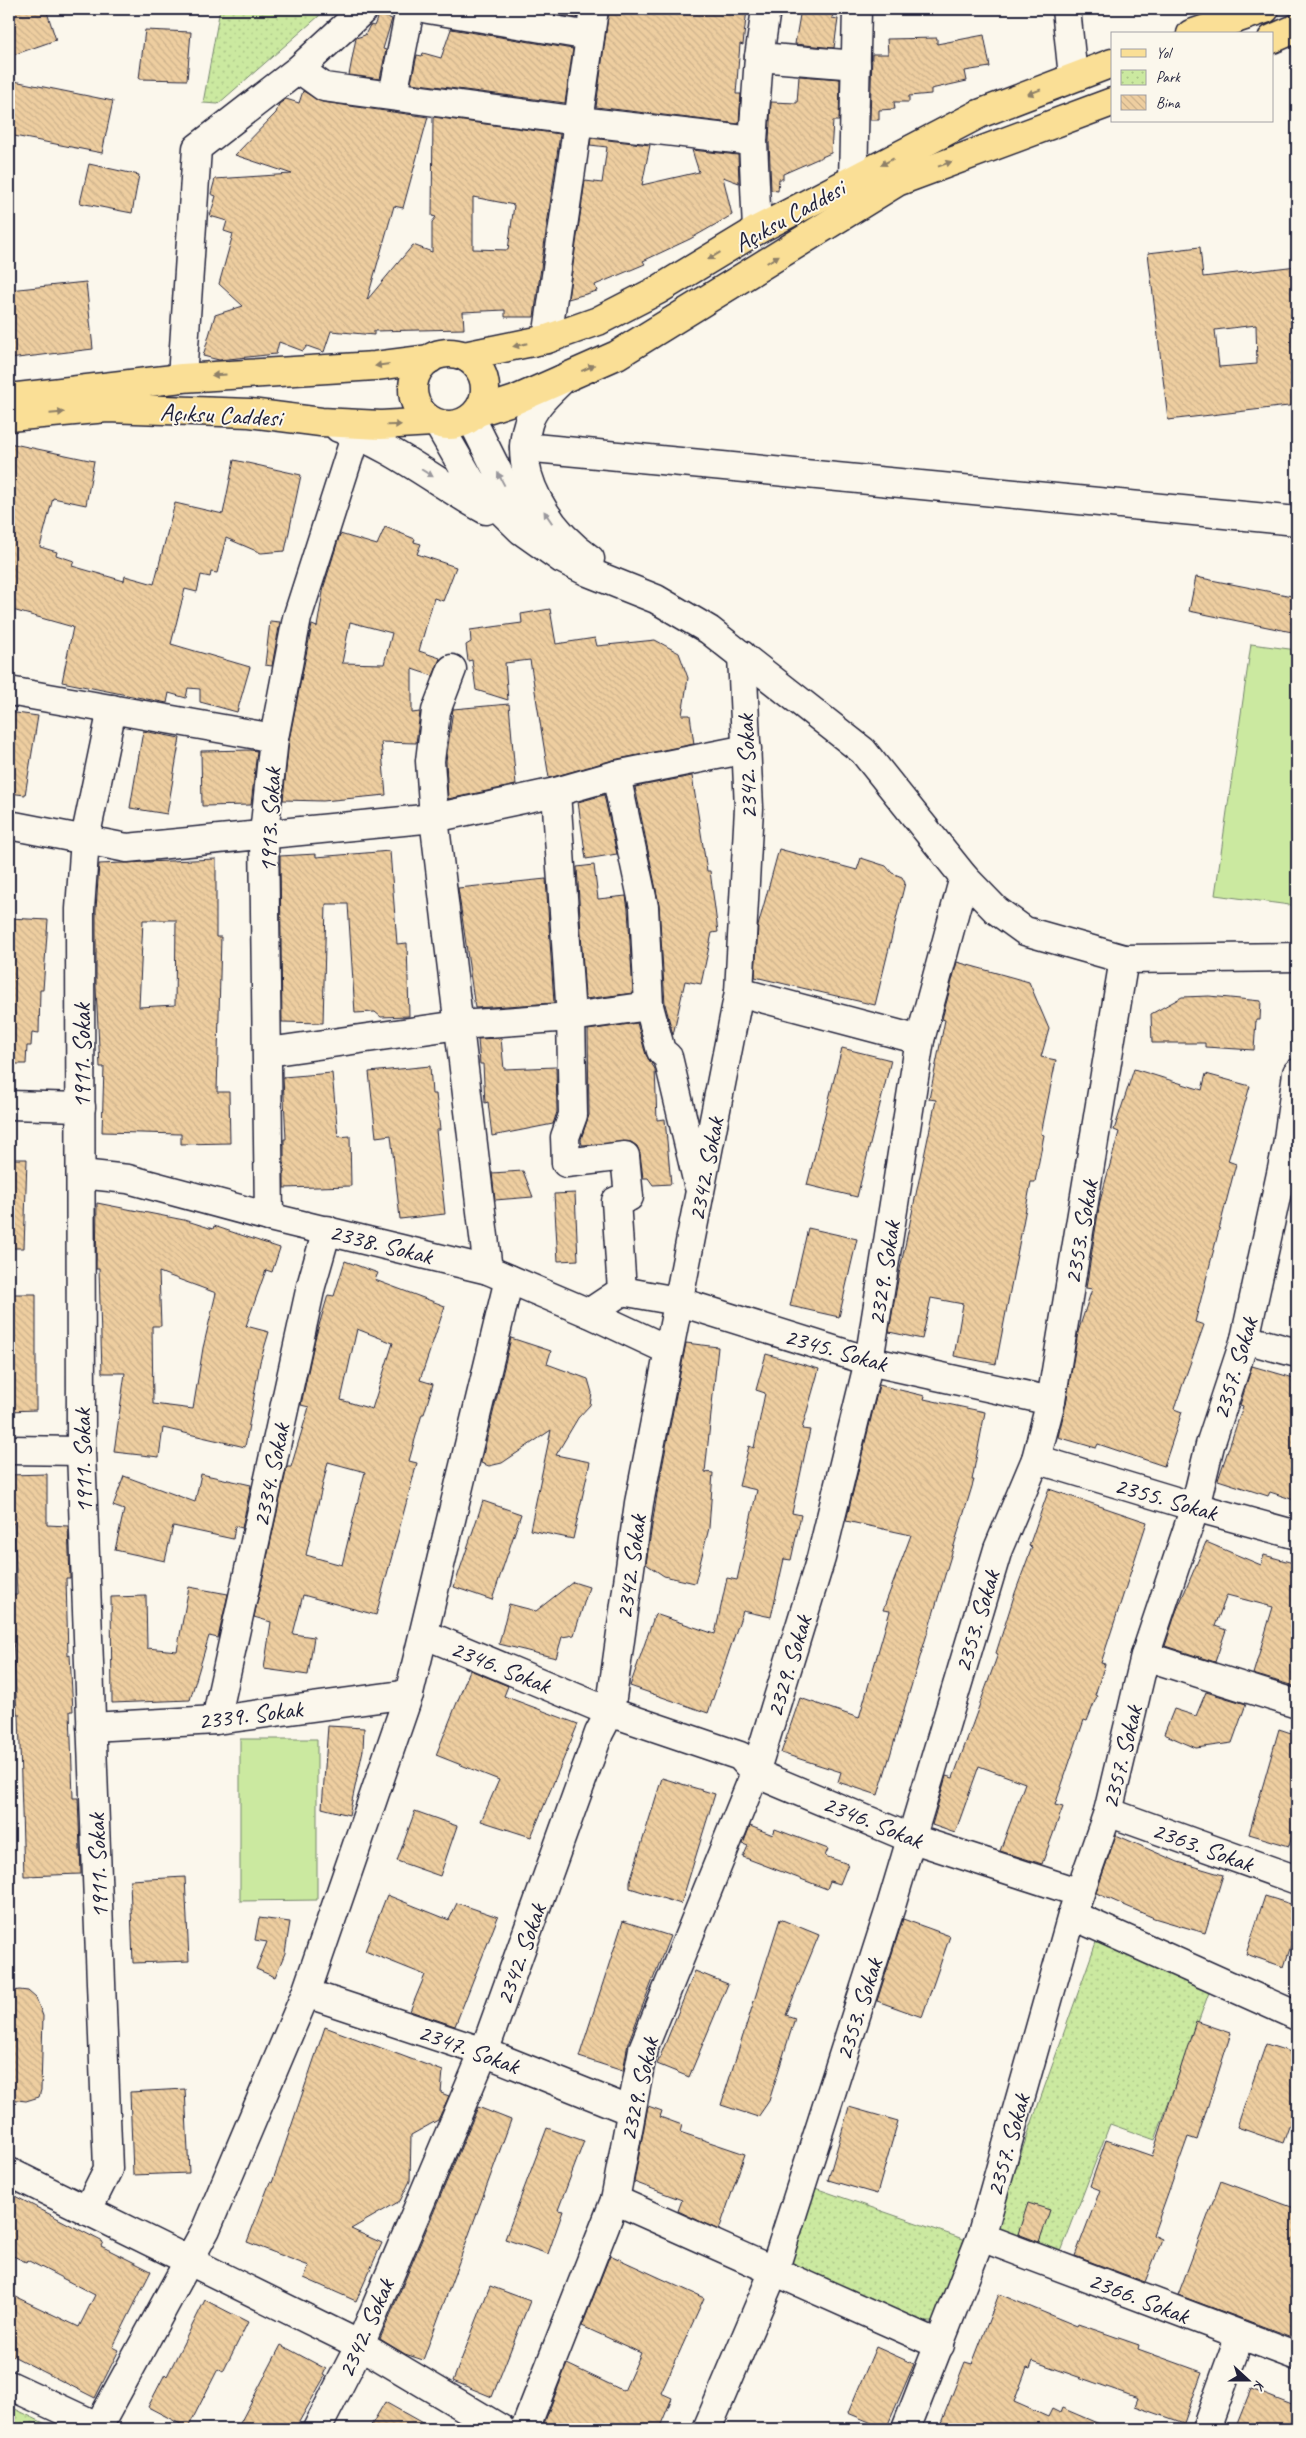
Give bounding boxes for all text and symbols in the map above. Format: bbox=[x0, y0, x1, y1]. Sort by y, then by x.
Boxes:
legend bbox=[1111, 32, 1274, 122]
text: Yol bbox=[1156, 44, 1173, 63]
text: Park bbox=[1156, 68, 1181, 87]
one-way arrow bbox=[1027, 89, 1041, 97]
text: Bina bbox=[1156, 94, 1181, 113]
one-way arrow bbox=[880, 158, 894, 166]
one-way arrow bbox=[938, 160, 953, 168]
street label: Açıksu Caddesi bbox=[728, 171, 853, 259]
one-way arrow bbox=[707, 252, 720, 261]
one-way arrow bbox=[766, 254, 779, 263]
one-way arrow bbox=[512, 341, 527, 349]
one-way arrow bbox=[373, 361, 389, 369]
one-way arrow bbox=[581, 364, 595, 372]
one-way arrow bbox=[211, 371, 227, 379]
street label: Açıksu Caddesi bbox=[159, 396, 286, 434]
one-way arrow bbox=[50, 409, 66, 417]
one-way arrow bbox=[386, 421, 402, 429]
one-way arrow bbox=[421, 468, 434, 477]
one-way arrow bbox=[497, 472, 505, 486]
one-way arrow bbox=[543, 510, 553, 524]
street label: 2342. Sokak bbox=[729, 712, 765, 820]
street label: 1913. Sokak bbox=[251, 765, 289, 873]
street label: 1911. Sokak bbox=[66, 1002, 98, 1109]
street label: 2342. Sokak bbox=[680, 1113, 732, 1224]
street label: 2353. Sokak bbox=[1056, 1176, 1106, 1287]
street label: 2338. Sokak bbox=[326, 1216, 437, 1273]
street label: 2329. Sokak bbox=[860, 1217, 908, 1328]
street label: 2357. Sokak bbox=[1204, 1312, 1266, 1423]
street label: 2345. Sokak bbox=[781, 1320, 892, 1380]
street label: 1911. Sokak bbox=[66, 1406, 100, 1514]
street label: 2334. Sokak bbox=[244, 1419, 298, 1530]
street label: 2355. Sokak bbox=[1111, 1469, 1222, 1529]
street label: 2342. Sokak bbox=[608, 1511, 654, 1621]
street label: 2353. Sokak bbox=[946, 1565, 1008, 1676]
street label: 2329. Sokak bbox=[758, 1610, 820, 1721]
street label: 2346. Sokak bbox=[446, 1632, 557, 1702]
street label: 2339. Sokak bbox=[196, 1692, 306, 1737]
street label: 2357. Sokak bbox=[1094, 1701, 1151, 1812]
street label: 2346. Sokak bbox=[818, 1787, 929, 1857]
street label: 1911. Sokak bbox=[80, 1811, 116, 1919]
street label: 2363. Sokak bbox=[1148, 1814, 1259, 1881]
street label: 2342. Sokak bbox=[488, 1898, 555, 2009]
street label: 2353. Sokak bbox=[828, 1953, 891, 2064]
street label: 2347. Sokak bbox=[414, 2016, 525, 2083]
street label: 2329. Sokak bbox=[612, 2033, 667, 2144]
street label: 2357. Sokak bbox=[978, 2089, 1038, 2200]
street label: 2366. Sokak bbox=[1084, 2264, 1195, 2332]
street label: 2342. Sokak bbox=[330, 2272, 403, 2383]
north arrow bbox=[1224, 2356, 1274, 2406]
text: K bbox=[1249, 2378, 1269, 2394]

